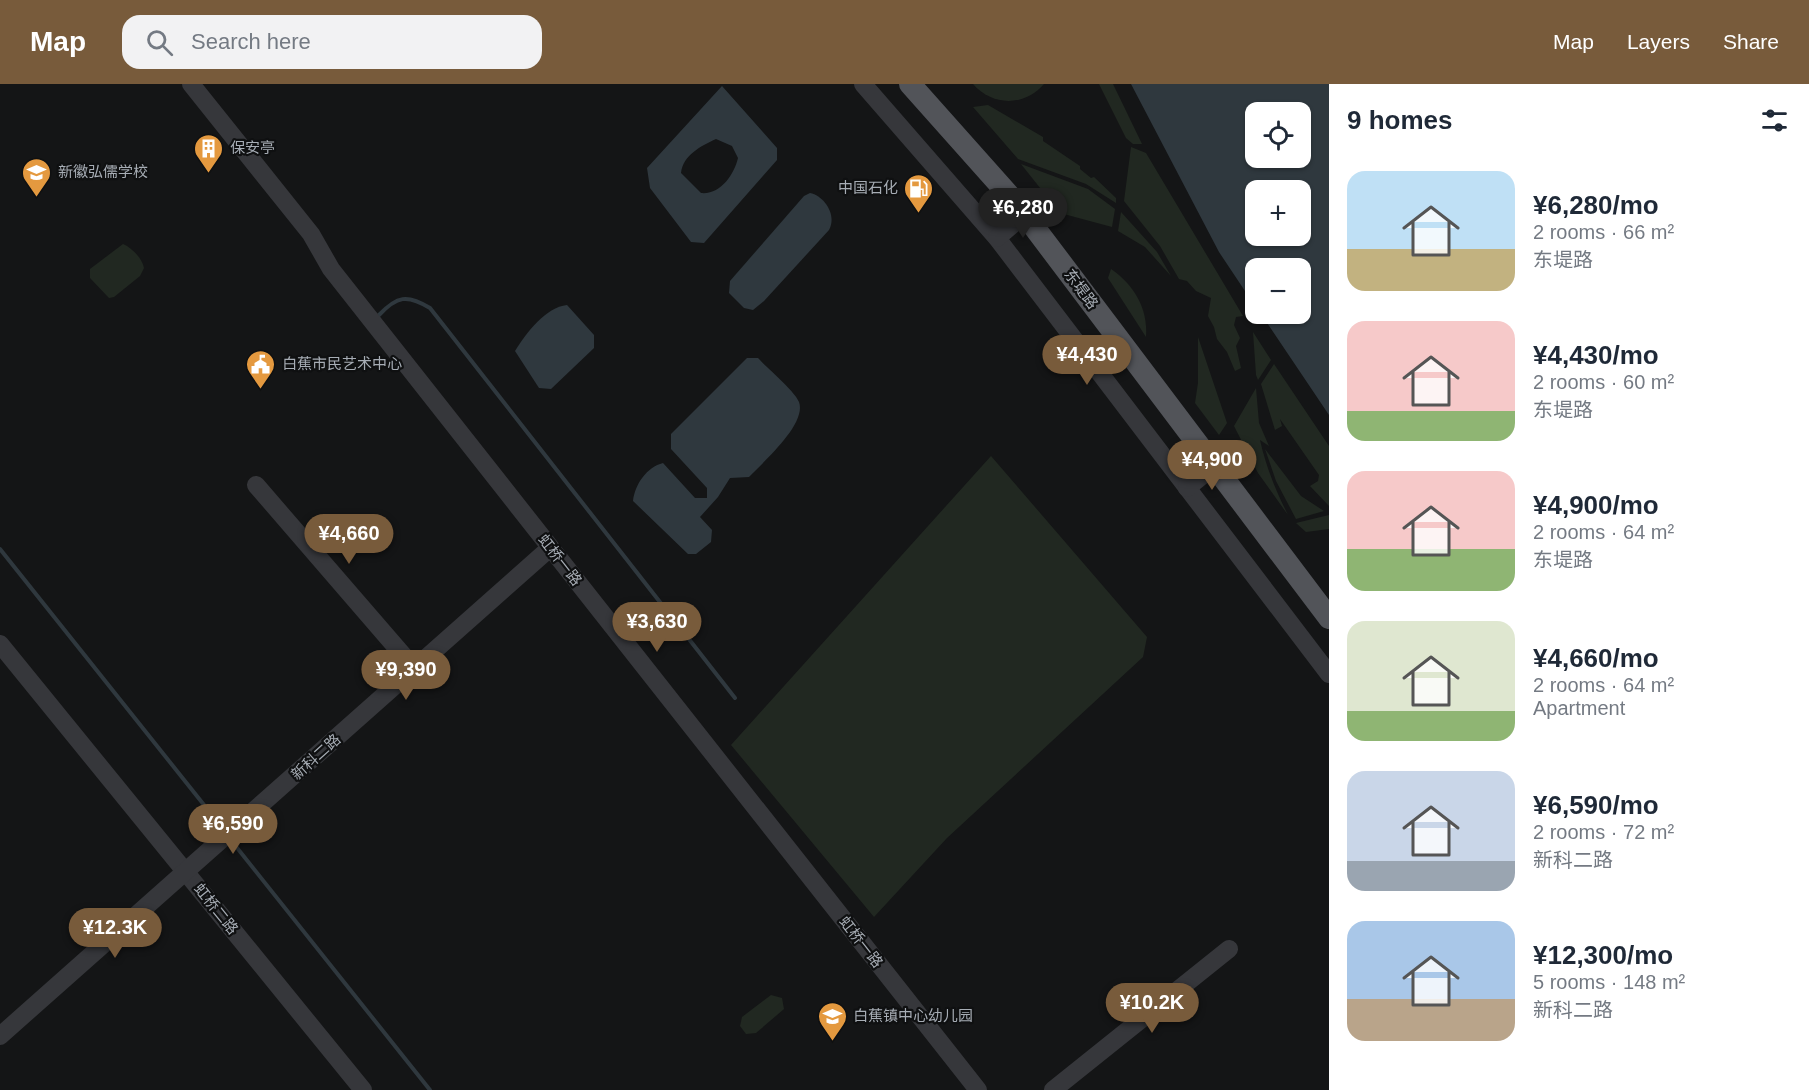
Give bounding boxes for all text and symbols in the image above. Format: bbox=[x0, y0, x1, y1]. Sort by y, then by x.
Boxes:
search box bbox=[122, 15, 542, 69]
text: Map bbox=[30, 26, 86, 57]
icon: search bbox=[143, 26, 176, 59]
text: Search here bbox=[191, 29, 311, 54]
text: Map bbox=[1553, 30, 1594, 53]
text: Layers bbox=[1627, 30, 1690, 53]
text: Share bbox=[1723, 30, 1779, 53]
map controls bbox=[1245, 102, 1311, 324]
button: locate bbox=[1245, 102, 1311, 168]
icon: filters bbox=[1758, 104, 1791, 137]
text: 9 homes bbox=[1347, 105, 1453, 135]
building icon: 保安亭 bbox=[193, 132, 225, 174]
place label: 保安亭 bbox=[230, 139, 275, 156]
school or university icon: 新徽弘儒学校 bbox=[21, 156, 53, 198]
place label: 新徽弘儒学校 bbox=[58, 163, 148, 180]
fuel station icon: 中国石化 bbox=[903, 172, 935, 214]
place label: 中国石化 bbox=[838, 179, 898, 196]
button: + bbox=[1245, 180, 1311, 246]
pin: ¥6,280 bbox=[974, 188, 1072, 239]
text: ¥6,280/mo bbox=[1533, 190, 1659, 220]
icon: home bbox=[1395, 195, 1467, 267]
text: ¥6,280 bbox=[992, 196, 1054, 218]
text: 2 rooms · 66 m² bbox=[1533, 221, 1674, 243]
text: 东堤路 bbox=[1533, 249, 1593, 271]
button: − bbox=[1245, 258, 1311, 324]
street label: 东堤路 bbox=[1061, 266, 1102, 312]
pin: ¥4,430 bbox=[1038, 335, 1136, 386]
text: ¥4,430/mo bbox=[1533, 340, 1659, 370]
text: ¥4,430 bbox=[1056, 343, 1118, 365]
icon: home bbox=[1395, 345, 1467, 417]
public building icon: 白蕉市民艺术中心 bbox=[245, 348, 277, 390]
place label: 白蕉市民艺术中心 bbox=[282, 355, 402, 372]
text: 2 rooms · 60 m² bbox=[1533, 371, 1674, 393]
text: 东堤路 bbox=[1533, 399, 1593, 421]
pin: ¥4,900 bbox=[1163, 440, 1261, 491]
text: ¥4,900 bbox=[1181, 448, 1243, 470]
text: ¥4,900/mo bbox=[1533, 490, 1659, 520]
icon: home bbox=[1395, 495, 1467, 567]
pin: ¥4,660 bbox=[300, 514, 398, 565]
text: 2 rooms · 64 m² bbox=[1533, 521, 1674, 543]
text: ¥4,660 bbox=[318, 522, 380, 544]
street label: 虹桥一路 bbox=[535, 531, 586, 589]
text: 东堤路 bbox=[1533, 549, 1593, 571]
pin: ¥3,630 bbox=[608, 602, 706, 653]
text: ¥3,630 bbox=[626, 610, 688, 632]
text: ¥4,660/mo bbox=[1533, 643, 1659, 673]
icon: home bbox=[1395, 645, 1467, 717]
pin: ¥9,390 bbox=[357, 650, 455, 701]
text: ¥9,390 bbox=[375, 658, 437, 680]
text: 2 rooms · 64 m² bbox=[1533, 674, 1674, 696]
text: Apartment bbox=[1533, 697, 1625, 719]
street label: 新科二路 bbox=[288, 730, 344, 783]
text: ¥6,590/mo bbox=[1533, 790, 1659, 820]
icon: home bbox=[1395, 795, 1467, 867]
pin: ¥6,590 bbox=[184, 804, 282, 855]
text: ¥6,590 bbox=[202, 812, 264, 834]
text: 2 rooms · 72 m² bbox=[1533, 821, 1674, 843]
text: 新科二路 bbox=[1533, 849, 1613, 871]
street label: 虹桥二路 bbox=[191, 880, 242, 937]
pin: ¥12.3K bbox=[66, 908, 164, 959]
street label: 虹桥一路 bbox=[836, 913, 887, 971]
text: ¥12.3K bbox=[83, 916, 147, 938]
text: ¥12,300/mo bbox=[1533, 940, 1673, 970]
icon: home bbox=[1395, 945, 1467, 1017]
text: 5 rooms · 148 m² bbox=[1533, 971, 1685, 993]
pin: ¥10.2K bbox=[1103, 983, 1201, 1034]
text: ¥10.2K bbox=[1120, 991, 1184, 1013]
text: 新科二路 bbox=[1533, 999, 1613, 1021]
school or university icon: 白蕉镇中心幼儿园 bbox=[816, 1000, 848, 1042]
place label: 白蕉镇中心幼儿园 bbox=[853, 1007, 973, 1024]

